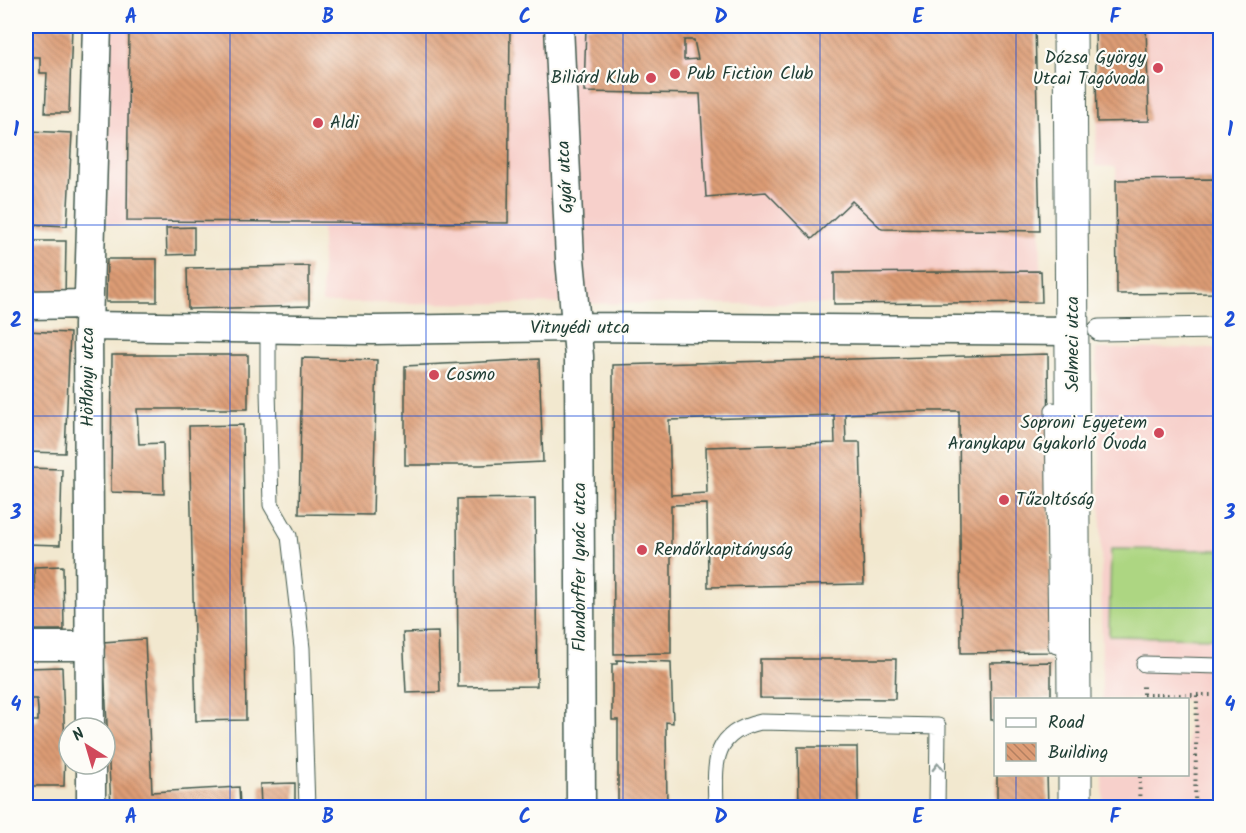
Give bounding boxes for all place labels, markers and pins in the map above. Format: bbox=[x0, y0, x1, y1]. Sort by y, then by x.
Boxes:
place label: Dózsa György Utcai Tagóvoda bbox=[1032, 44, 1147, 94]
place label: Pub Fiction Club bbox=[687, 60, 814, 89]
marker: Dózsa György Utcai Tagóvoda bbox=[1151, 61, 1165, 75]
place label: Biliárd Klub bbox=[551, 64, 640, 93]
marker: Pub Fiction Club bbox=[668, 67, 682, 81]
marker: Biliárd Klub bbox=[644, 71, 658, 85]
place label: Aldi bbox=[330, 109, 359, 138]
marker: Aldi bbox=[311, 116, 325, 130]
place label: Cosmo bbox=[446, 361, 495, 390]
marker: Cosmo bbox=[427, 368, 441, 382]
place label: Soproni Egyetem Aranykapu Gyakorló Óvoda bbox=[948, 409, 1147, 459]
marker: Soproni Egyetem Aranykapu Gyakorló Óvoda bbox=[1152, 426, 1166, 440]
place label: Tűzoltóság bbox=[1016, 486, 1095, 515]
marker: Tűzoltóság bbox=[997, 493, 1011, 507]
place label: Rendőrkapitányság bbox=[654, 536, 793, 565]
marker: Rendőrkapitányság bbox=[635, 543, 649, 557]

